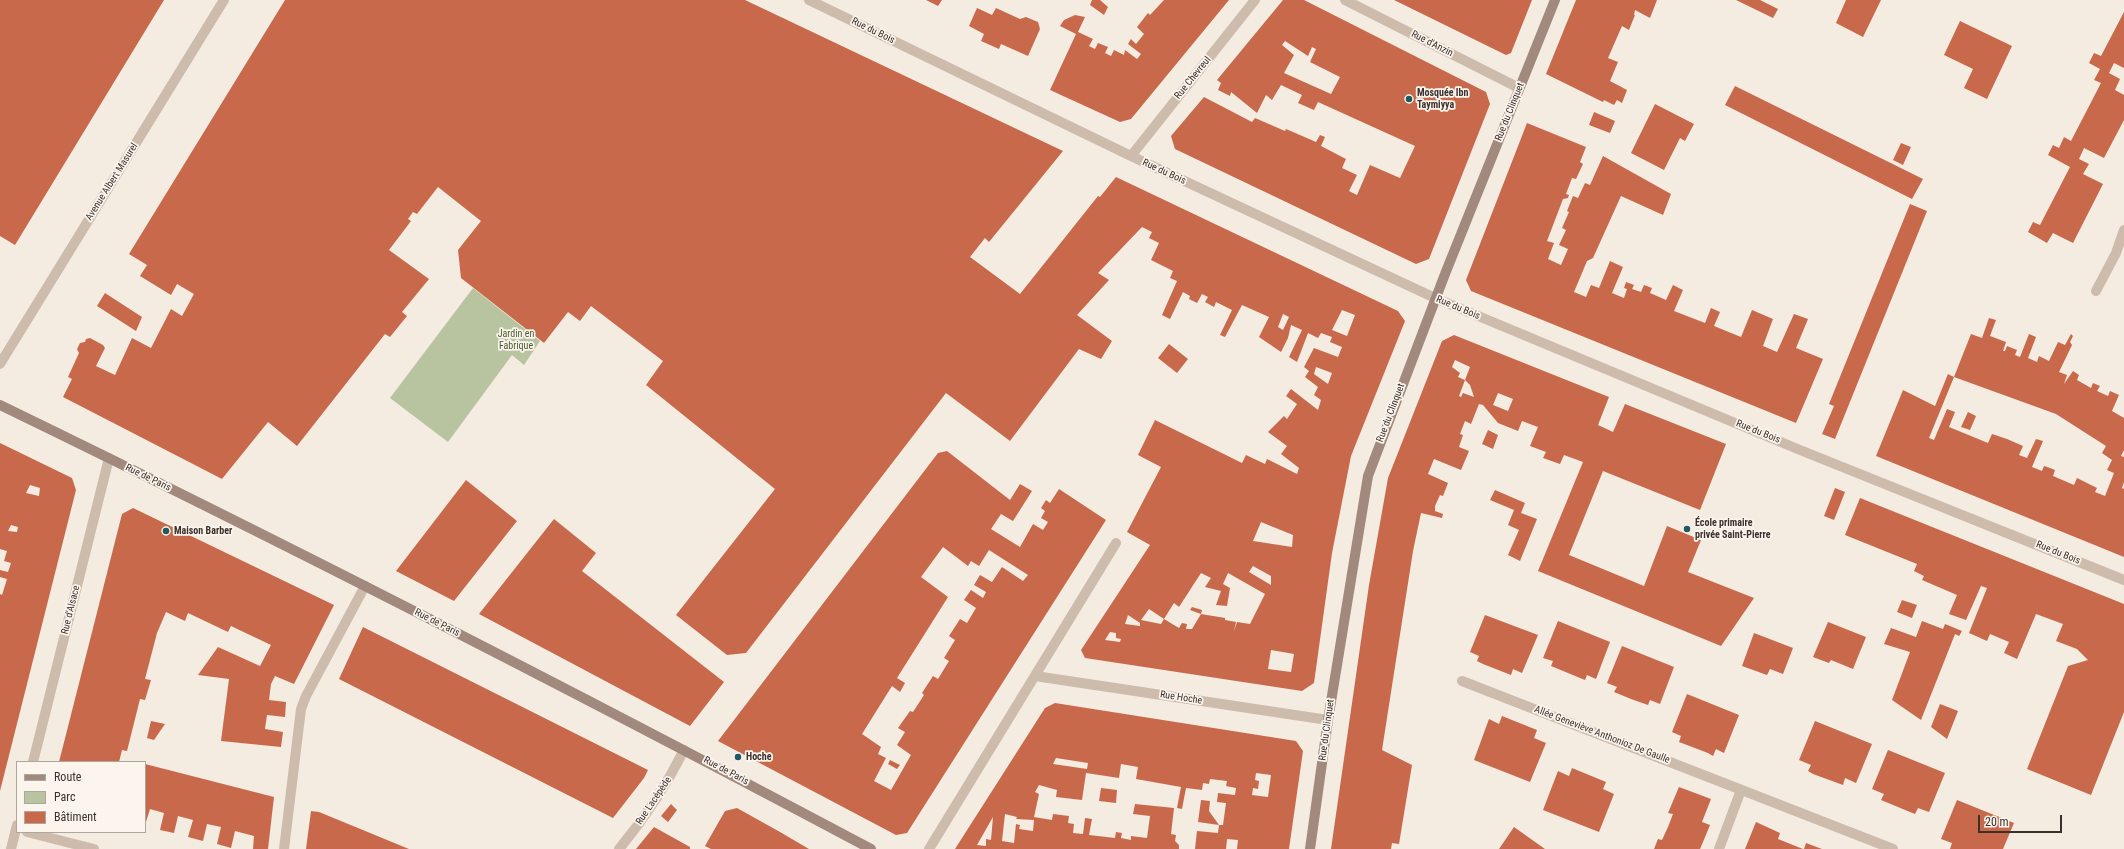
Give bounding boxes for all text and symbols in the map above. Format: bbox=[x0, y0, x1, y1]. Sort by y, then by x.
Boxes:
street label: Rue du Bois bbox=[849, 15, 897, 47]
street label: Rue d'Anzin bbox=[1409, 28, 1455, 60]
street label: Rue Chevreul bbox=[1172, 54, 1214, 102]
street label: Rue du Clinquet bbox=[1493, 81, 1527, 143]
place label: Mosquée Ibn Taymiyya bbox=[1417, 87, 1468, 110]
marker: Mosquée Ibn Taymiyya bbox=[1404, 94, 1414, 104]
street label: Avenue Albert Masurel bbox=[83, 141, 141, 223]
street label: Rue du Bois bbox=[1140, 157, 1188, 187]
street label: Rue du Bois bbox=[1434, 293, 1482, 323]
park label: Jardin en Fabrique bbox=[498, 328, 534, 352]
street label: Rue du Clinquet bbox=[1374, 382, 1408, 444]
street label: Rue du Bois bbox=[1734, 418, 1782, 446]
street label: Rue de Paris bbox=[123, 462, 173, 494]
place label: École primaire privée Saint-Pierre bbox=[1695, 517, 1771, 540]
marker: École primaire privée Saint-Pierre bbox=[1682, 524, 1692, 534]
place label: Maison Barber bbox=[174, 525, 232, 537]
marker: Maison Barber bbox=[161, 526, 171, 536]
street label: Rue du Bois bbox=[2034, 539, 2082, 567]
street label: Rue d'Alsace bbox=[59, 584, 83, 636]
street label: Rue de Paris bbox=[412, 606, 462, 640]
street label: Rue Hoche bbox=[1159, 689, 1203, 707]
street label: Rue du Clinquet bbox=[1317, 699, 1337, 761]
street label: Allée Geneviève Anthonioz De Gaulle bbox=[1533, 704, 1671, 766]
place label: Hoche bbox=[746, 751, 771, 763]
marker: Hoche bbox=[733, 752, 743, 762]
street label: Rue de Paris bbox=[701, 754, 751, 788]
legend bbox=[16, 761, 146, 833]
text: Route bbox=[54, 770, 81, 784]
street label: Rue Lacépède bbox=[634, 775, 674, 827]
text: Parc bbox=[54, 790, 75, 804]
scale bar bbox=[1980, 807, 2064, 833]
text: Bâtiment bbox=[54, 810, 97, 824]
text: 20 m bbox=[1985, 815, 2009, 829]

